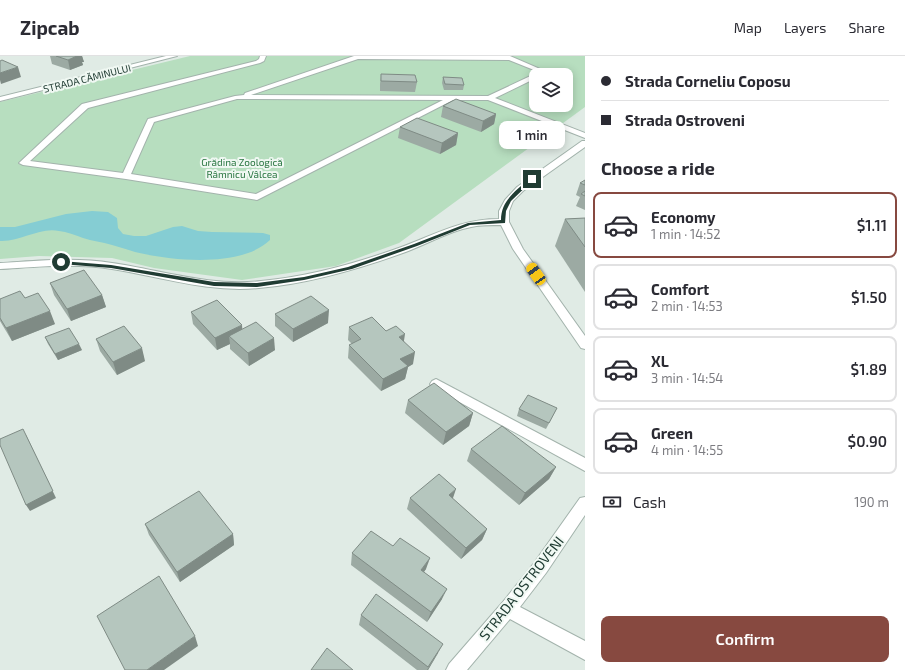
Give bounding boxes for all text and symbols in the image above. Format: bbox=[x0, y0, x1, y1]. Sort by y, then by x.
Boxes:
text: Zipcab bbox=[20, 16, 80, 39]
text: Map bbox=[734, 19, 762, 36]
text: Layers bbox=[784, 19, 826, 36]
text: Share bbox=[848, 19, 885, 36]
street label: STRADA CĂMINULUI bbox=[42, 61, 132, 95]
map controls bbox=[529, 68, 573, 112]
button: layers bbox=[529, 68, 573, 112]
text: Strada Corneliu Coposu bbox=[625, 72, 791, 90]
text: Strada Ostroveni bbox=[625, 111, 745, 129]
callout: 1 min bbox=[499, 121, 565, 149]
text: 1 min bbox=[517, 127, 547, 143]
park label: Grădina Zoologică Râmnicu Vâlcea bbox=[201, 156, 283, 180]
text: Choose a ride bbox=[601, 157, 715, 179]
route end bbox=[523, 170, 541, 188]
icon: car bbox=[603, 207, 639, 243]
text: Economy bbox=[651, 208, 716, 226]
text: $1.11 bbox=[857, 216, 887, 234]
text: 1 min · 14:52 bbox=[651, 226, 721, 242]
route start bbox=[52, 253, 70, 271]
car bbox=[524, 261, 548, 287]
icon: car bbox=[603, 279, 639, 315]
text: Comfort bbox=[651, 280, 709, 298]
text: $1.50 bbox=[851, 288, 887, 306]
text: 2 min · 14:53 bbox=[651, 298, 723, 314]
icon: car bbox=[603, 351, 639, 387]
text: XL bbox=[651, 352, 669, 370]
text: $1.89 bbox=[851, 360, 887, 378]
text: 3 min · 14:54 bbox=[651, 370, 723, 386]
icon: car bbox=[603, 423, 639, 459]
text: Green bbox=[651, 424, 693, 442]
text: $0.90 bbox=[848, 432, 887, 450]
text: 4 min · 14:55 bbox=[651, 442, 723, 458]
icon: cash bbox=[601, 491, 623, 513]
text: Cash bbox=[633, 493, 666, 511]
text: 190 m bbox=[854, 494, 889, 510]
street label: STRADA OSTROVENI bbox=[475, 533, 567, 643]
button: Confirm bbox=[601, 616, 889, 662]

